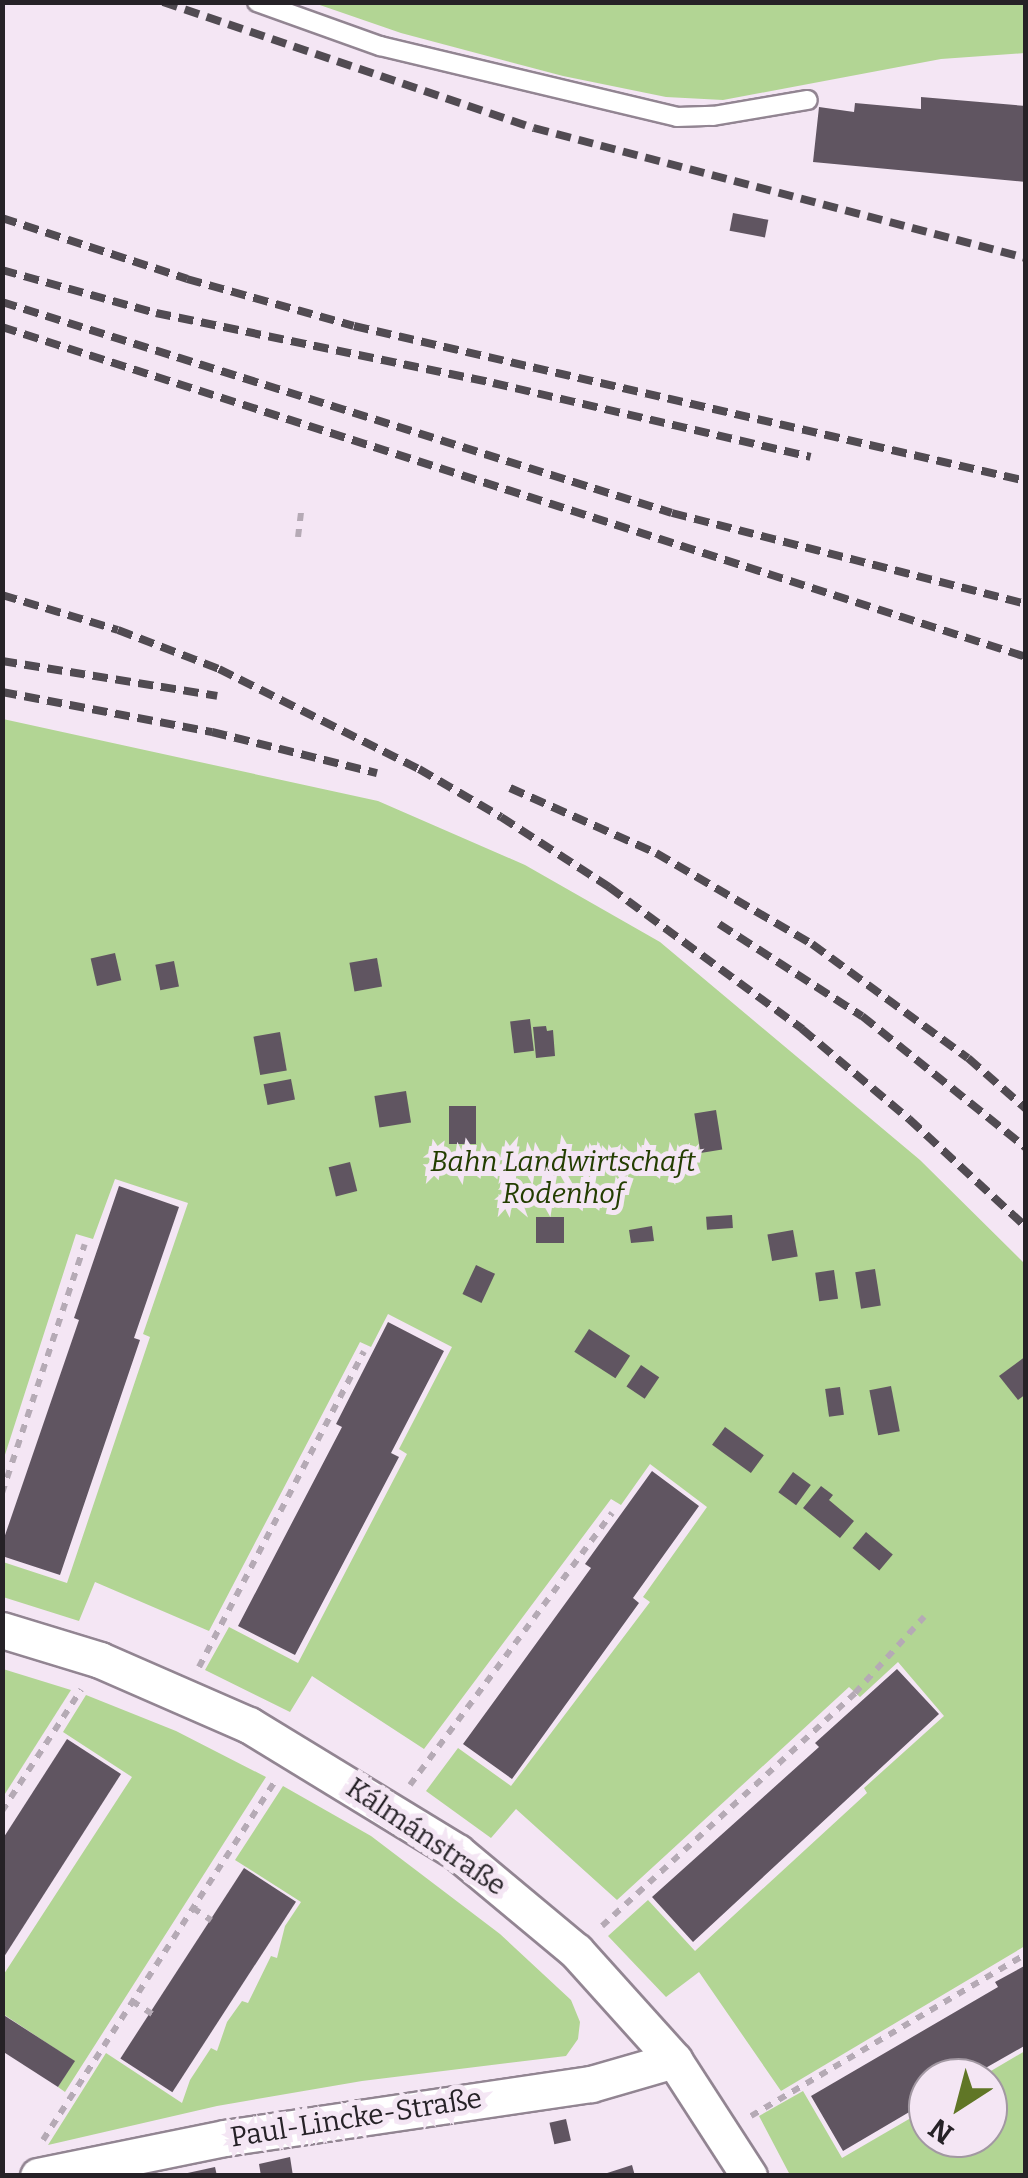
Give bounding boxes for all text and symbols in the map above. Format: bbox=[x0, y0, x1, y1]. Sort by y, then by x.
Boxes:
park label: Bahn Landwirtschaft Rodenhof bbox=[430, 1145, 696, 1211]
street label: Kálmánstraße bbox=[340, 1771, 512, 1903]
north arrow bbox=[908, 2058, 1008, 2158]
street label: Paul-Lincke-Straße bbox=[228, 2082, 484, 2154]
text: N bbox=[923, 2111, 960, 2151]

